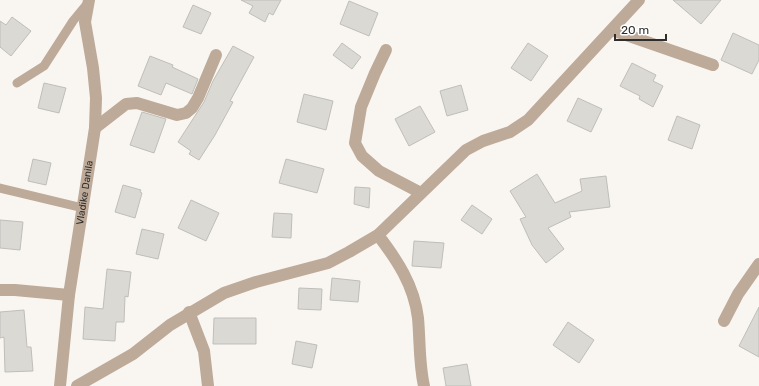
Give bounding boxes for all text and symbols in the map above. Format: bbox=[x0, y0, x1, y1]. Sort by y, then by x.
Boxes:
scale bar bbox=[615, 16, 666, 42]
text: 20 m bbox=[621, 23, 649, 37]
street label: Vladike Danila bbox=[74, 160, 96, 226]

